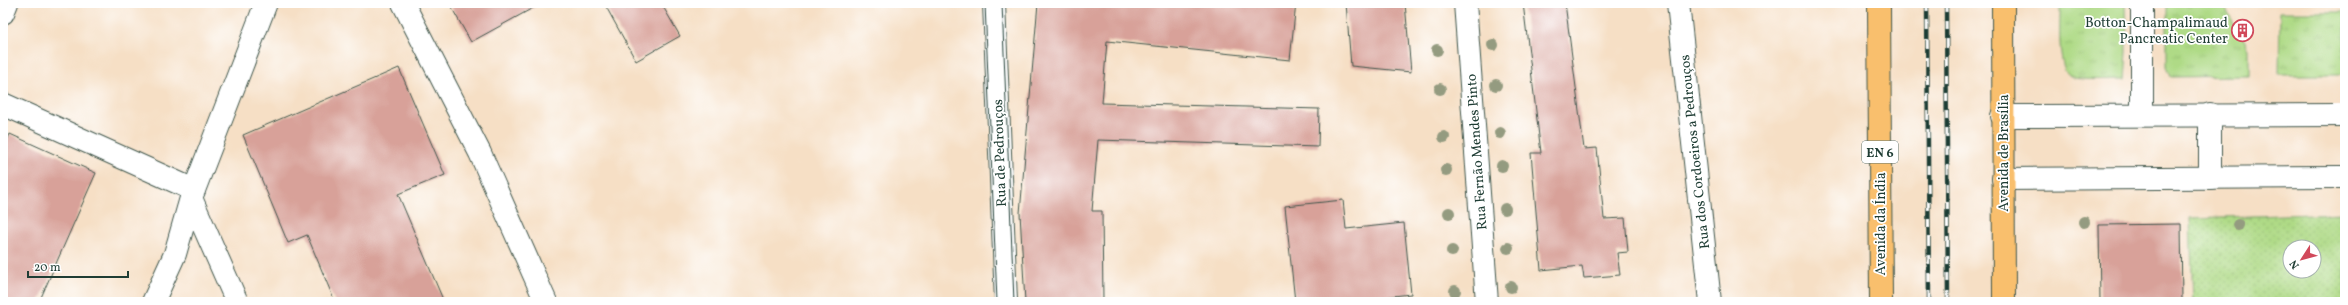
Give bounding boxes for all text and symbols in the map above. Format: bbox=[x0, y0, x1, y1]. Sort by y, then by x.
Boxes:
place label: Botton-Champalimaud Pancreatic Center bbox=[2085, 14, 2228, 49]
building icon: Botton-Champalimaud Pancreatic Center bbox=[2230, 17, 2256, 43]
street label: Rua dos Cordoeiros a Pedrouços bbox=[1676, 54, 1715, 250]
street label: Rua Fernão Mendes Pinto bbox=[1463, 73, 1492, 231]
street label: Avenida de Brasília bbox=[1995, 94, 2014, 212]
street label: Rua de Pedrouços bbox=[989, 99, 1012, 207]
road number: EN 6 bbox=[1862, 141, 1898, 163]
street label: Avenida da Índia bbox=[1872, 172, 1891, 276]
north arrow bbox=[2282, 239, 2322, 279]
scale bar bbox=[28, 253, 128, 279]
text: N bbox=[2287, 256, 2304, 272]
text: 20 m bbox=[34, 260, 61, 276]

